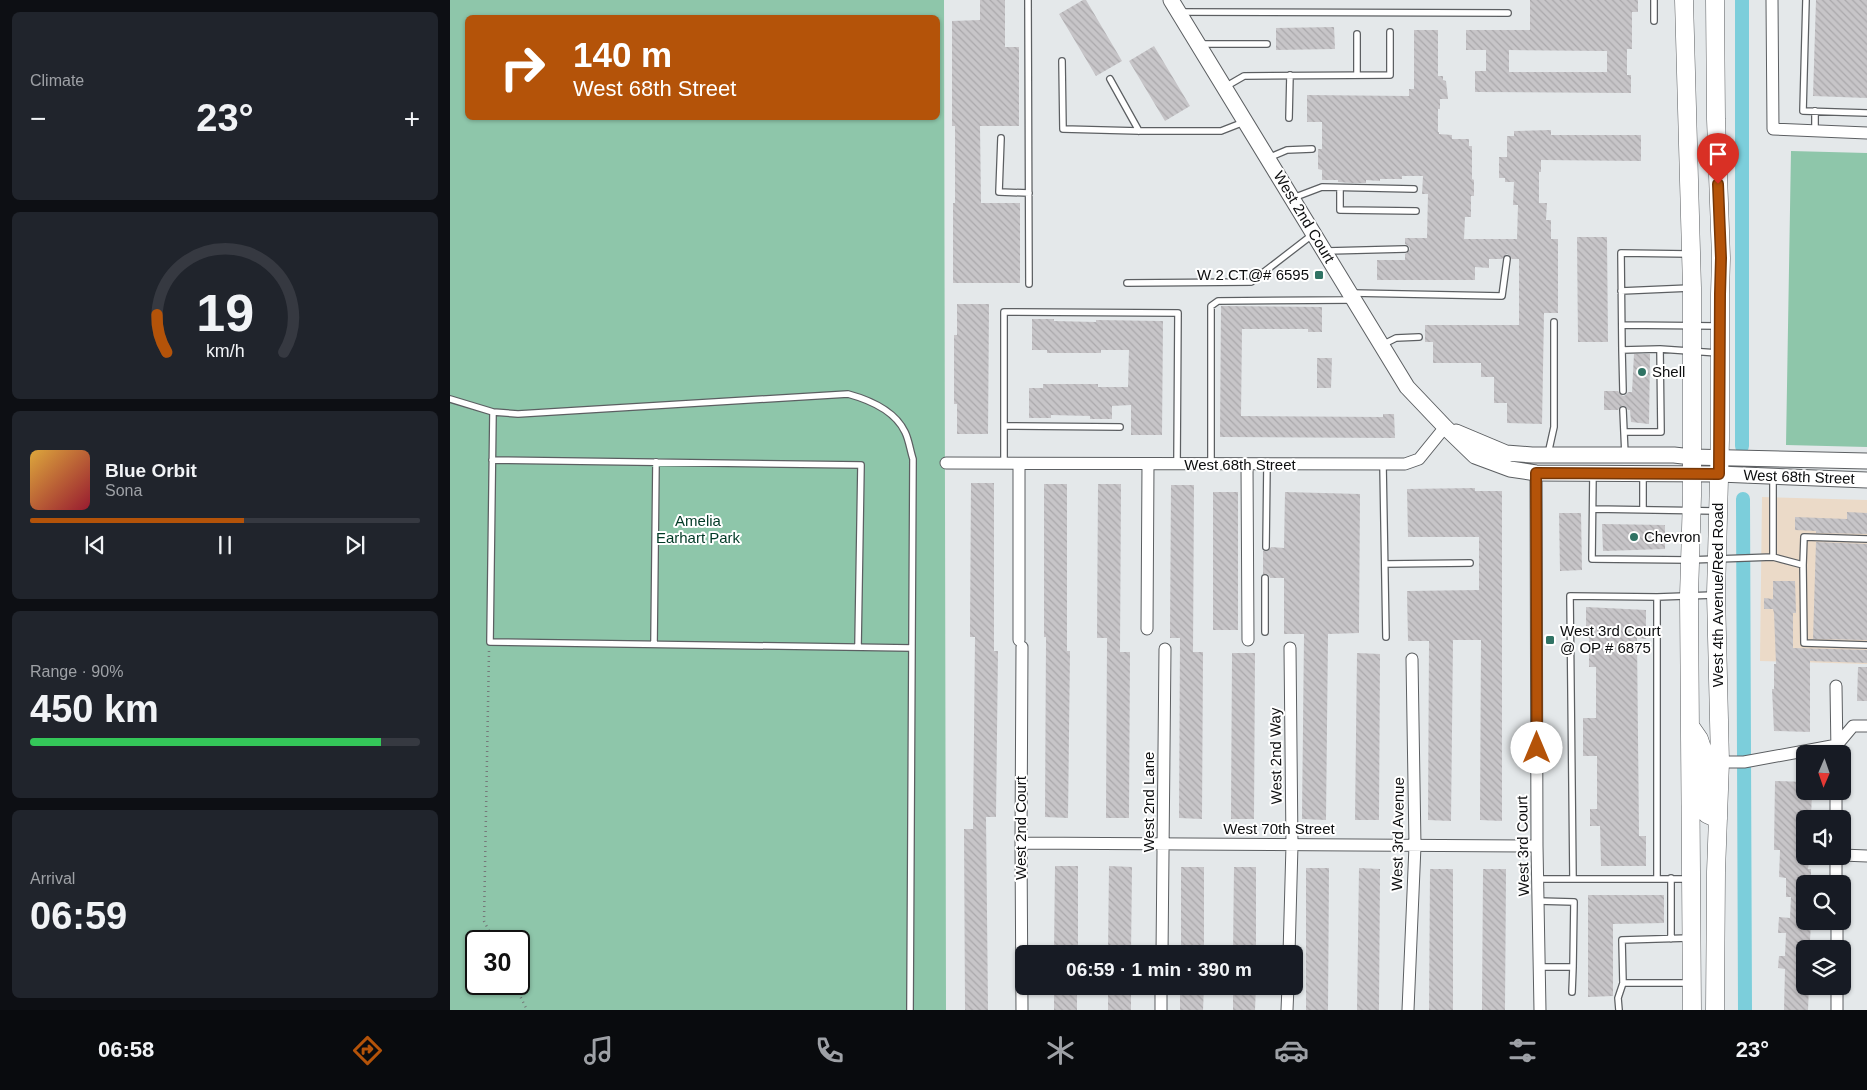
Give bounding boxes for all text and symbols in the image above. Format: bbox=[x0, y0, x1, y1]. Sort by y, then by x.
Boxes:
icon: right bbox=[490, 35, 555, 100]
text: 140 m bbox=[573, 35, 672, 74]
text: Climate bbox=[30, 72, 84, 89]
text: West 68th Street bbox=[573, 76, 736, 101]
text: 23° bbox=[196, 97, 254, 139]
text: − bbox=[30, 103, 46, 134]
text: + bbox=[404, 103, 420, 134]
pin bbox=[1697, 133, 1739, 184]
icon: arrive bbox=[1704, 140, 1732, 168]
street label: West 2nd Court bbox=[1270, 168, 1339, 266]
place label: W 2 CT@# 6595 bbox=[1197, 266, 1309, 283]
marker: W 2 CT@# 6595 bbox=[1313, 269, 1325, 281]
text: 19 bbox=[196, 284, 254, 342]
text: km/h bbox=[206, 341, 244, 361]
place label: Shell bbox=[1652, 363, 1685, 380]
marker: Shell bbox=[1636, 366, 1648, 378]
street label: West 68th Street bbox=[1184, 456, 1297, 473]
text: Blue Orbit bbox=[105, 460, 197, 481]
street label: West 68th Street bbox=[1743, 466, 1856, 487]
text: Sona bbox=[105, 482, 142, 499]
street label: West 4th Avenue/Red Road bbox=[1709, 503, 1726, 687]
park label: Amelia Earhart Park bbox=[656, 512, 741, 546]
place label: Chevron bbox=[1644, 528, 1701, 545]
icon: previous bbox=[81, 531, 109, 559]
icon: pause bbox=[211, 531, 239, 559]
icon: next bbox=[341, 531, 369, 559]
marker: Chevron bbox=[1628, 531, 1640, 543]
place label: West 3rd Court @ OP # 6875 bbox=[1560, 622, 1661, 656]
marker: West 3rd Court @ OP # 6875 bbox=[1544, 634, 1556, 646]
text: Range · 90% bbox=[30, 663, 123, 680]
text: 450 km bbox=[30, 688, 159, 730]
street label: West 2nd Way bbox=[1266, 707, 1285, 805]
position arrow bbox=[1510, 721, 1562, 773]
north arrow bbox=[1796, 745, 1851, 800]
map controls bbox=[1796, 745, 1851, 995]
street label: West 2nd Lane bbox=[1140, 752, 1157, 852]
street label: West 2nd Court bbox=[1012, 775, 1029, 880]
street label: West 3rd Avenue bbox=[1388, 777, 1407, 891]
street label: West 3rd Court bbox=[1513, 795, 1532, 896]
button: sound bbox=[1796, 810, 1851, 865]
street label: West 70th Street bbox=[1223, 820, 1336, 837]
text: Arrival bbox=[30, 870, 75, 887]
button: search bbox=[1796, 875, 1851, 930]
text: 06:59 bbox=[30, 895, 127, 937]
speed limit sign: 30 bbox=[465, 930, 530, 995]
button: layers bbox=[1796, 940, 1851, 995]
text: 06:59 · 1 min · 390 m bbox=[1066, 959, 1252, 980]
icon: directions bbox=[350, 1033, 385, 1068]
icon: music bbox=[581, 1033, 616, 1068]
icon: phone bbox=[812, 1033, 847, 1068]
icon: climate bbox=[1043, 1033, 1078, 1068]
icon: car bbox=[1274, 1033, 1309, 1068]
icon: filters bbox=[1505, 1033, 1540, 1068]
text: 06:58 bbox=[98, 1037, 154, 1062]
text: 23° bbox=[1736, 1037, 1769, 1062]

